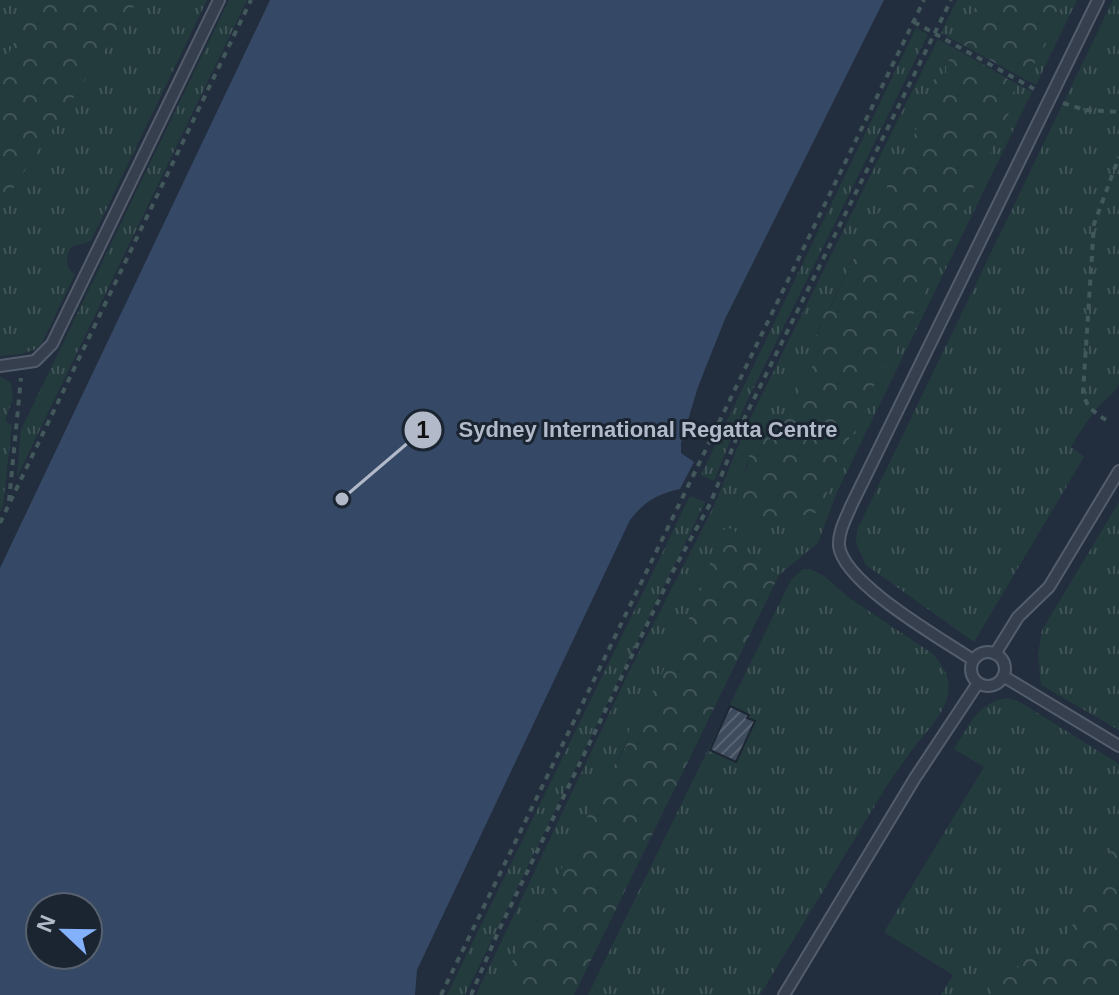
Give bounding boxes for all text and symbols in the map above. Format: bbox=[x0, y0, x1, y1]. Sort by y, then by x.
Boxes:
callout: Sydney International Regatta Centre bbox=[403, 407, 853, 453]
text: 1 bbox=[416, 416, 430, 443]
text: Sydney International Regatta Centre bbox=[459, 417, 837, 442]
north arrow bbox=[24, 891, 104, 971]
text: N bbox=[31, 912, 60, 936]

